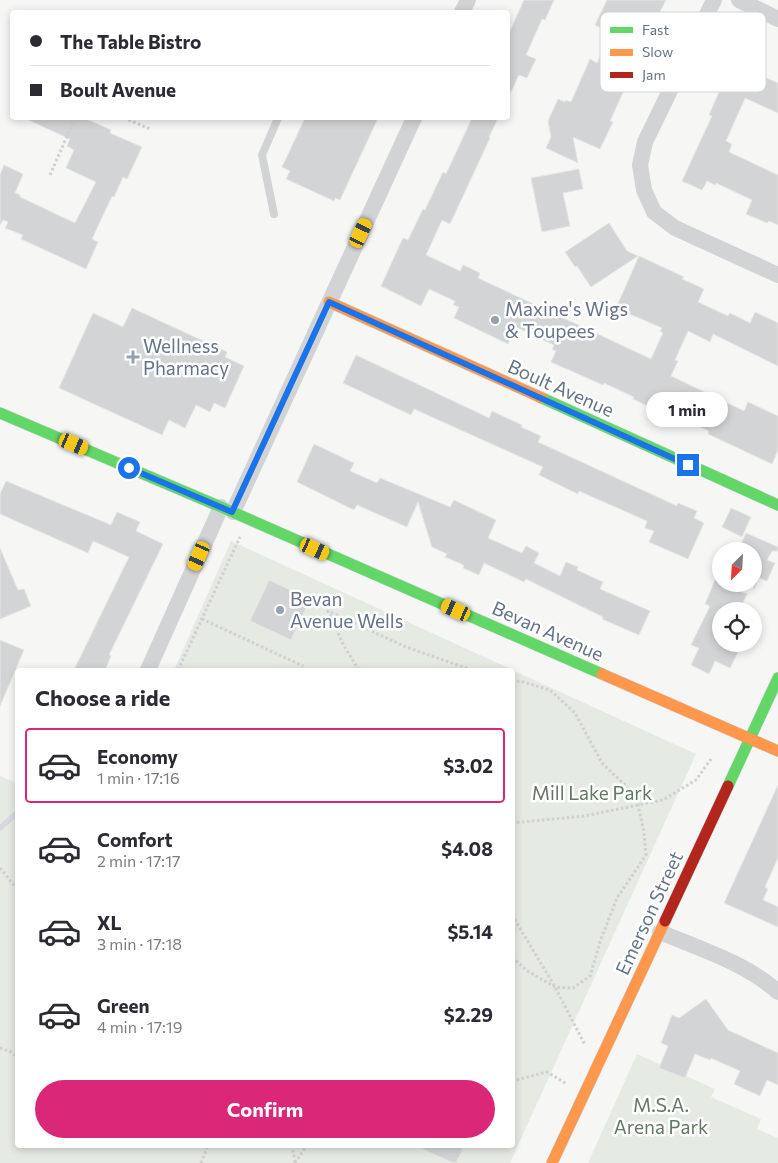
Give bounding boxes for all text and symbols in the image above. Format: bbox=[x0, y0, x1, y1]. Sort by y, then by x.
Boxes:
legend bbox=[600, 12, 766, 92]
text: Fast bbox=[642, 21, 669, 38]
text: The Table Bistro bbox=[60, 30, 201, 53]
text: Slow bbox=[642, 43, 673, 60]
text: Jam bbox=[642, 66, 666, 83]
text: Boult Avenue bbox=[60, 78, 176, 101]
car bbox=[347, 216, 374, 250]
place label: Maxine's Wigs & Toupees bbox=[505, 297, 628, 342]
marker: Maxine's Wigs & Toupees bbox=[489, 314, 501, 326]
place label: Wellness Pharmacy bbox=[143, 334, 229, 379]
marker: Wellness Pharmacy bbox=[127, 351, 139, 363]
street label: Boult Avenue bbox=[505, 354, 618, 421]
callout: 1 min bbox=[647, 392, 729, 428]
text: 1 min bbox=[668, 400, 706, 419]
car bbox=[57, 431, 90, 457]
route end bbox=[677, 454, 699, 476]
route start bbox=[118, 457, 140, 479]
car bbox=[298, 536, 331, 562]
car bbox=[186, 539, 211, 573]
north arrow bbox=[712, 542, 762, 592]
map controls bbox=[712, 542, 762, 652]
place label: Bevan Avenue Wells bbox=[290, 587, 403, 632]
street label: Bevan Avenue bbox=[489, 596, 607, 665]
car bbox=[439, 597, 472, 623]
button: locate bbox=[712, 602, 762, 652]
marker: Bevan Avenue Wells bbox=[274, 604, 286, 616]
text: Choose a ride bbox=[35, 684, 170, 711]
icon: car bbox=[37, 743, 82, 788]
text: Economy bbox=[97, 745, 178, 768]
text: $3.02 bbox=[443, 754, 493, 777]
text: 1 min · 17:16 bbox=[97, 768, 180, 787]
park label: Mill Lake Park bbox=[532, 781, 652, 804]
icon: car bbox=[37, 826, 82, 871]
text: Comfort bbox=[97, 828, 173, 851]
text: $4.08 bbox=[441, 837, 493, 860]
street label: Emerson Street bbox=[610, 847, 687, 978]
text: 2 min · 17:17 bbox=[97, 851, 180, 870]
icon: car bbox=[37, 909, 82, 954]
text: XL bbox=[97, 911, 122, 934]
text: $5.14 bbox=[447, 920, 493, 943]
text: 3 min · 17:18 bbox=[97, 934, 182, 953]
icon: car bbox=[37, 992, 82, 1037]
text: Green bbox=[97, 994, 149, 1017]
text: $2.29 bbox=[444, 1003, 493, 1026]
text: 4 min · 17:19 bbox=[97, 1017, 182, 1036]
button: Confirm bbox=[35, 1080, 495, 1138]
park label: M.S.A. Arena Park bbox=[614, 1093, 708, 1138]

